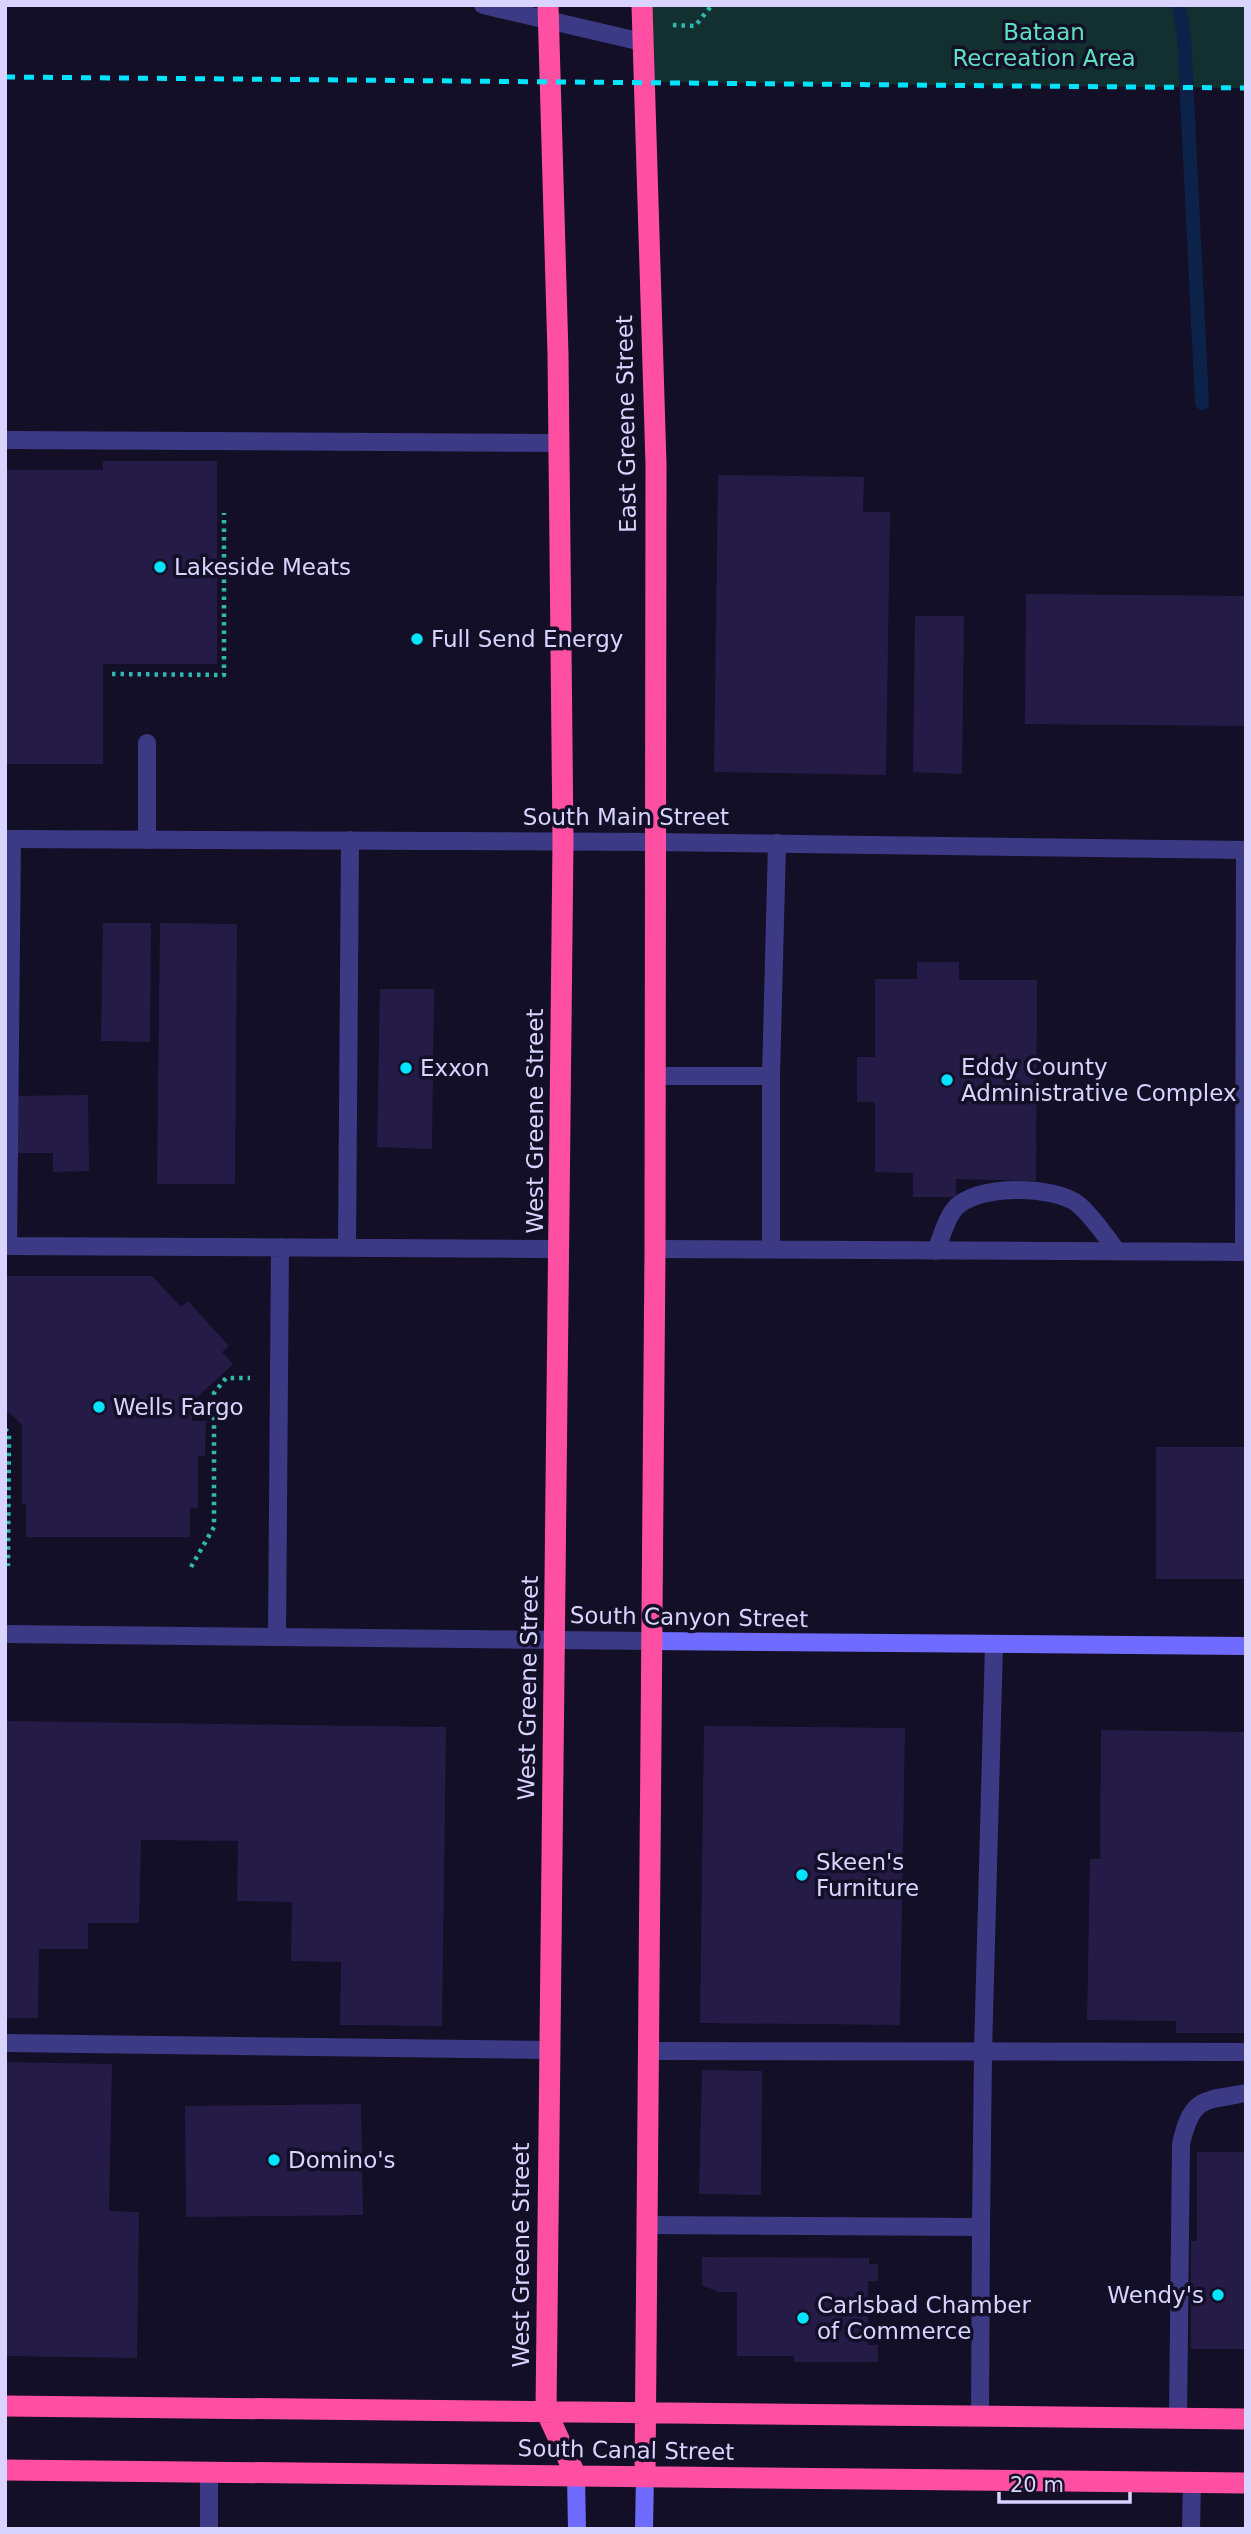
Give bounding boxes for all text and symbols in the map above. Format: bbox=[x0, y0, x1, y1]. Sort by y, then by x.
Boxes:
park label: Bataan Recreation Area bbox=[952, 19, 1136, 71]
street label: East Greene Street bbox=[611, 315, 641, 533]
place label: Lakeside Meats bbox=[174, 554, 351, 580]
marker: Lakeside Meats bbox=[152, 559, 168, 575]
place label: Full Send Energy bbox=[431, 626, 623, 652]
marker: Full Send Energy bbox=[409, 631, 425, 647]
street label: South Main Street bbox=[523, 804, 729, 830]
street label: West Greene Street bbox=[522, 1009, 548, 1233]
place label: Eddy County Administrative Complex bbox=[961, 1054, 1237, 1106]
place label: Exxon bbox=[420, 1055, 490, 1081]
marker: Exxon bbox=[398, 1060, 414, 1076]
marker: Eddy County Administrative Complex bbox=[939, 1072, 955, 1088]
place label: Wells Fargo bbox=[113, 1394, 244, 1420]
marker: Wells Fargo bbox=[91, 1399, 107, 1415]
street label: West Greene Street bbox=[513, 1575, 543, 1801]
street label: South Canyon Street bbox=[570, 1602, 808, 1632]
place label: Skeen's Furniture bbox=[816, 1849, 919, 1901]
marker: Skeen's Furniture bbox=[794, 1867, 810, 1883]
street label: West Greene Street bbox=[508, 2143, 534, 2367]
place label: Domino's bbox=[288, 2147, 396, 2173]
marker: Domino's bbox=[266, 2152, 282, 2168]
place label: Wendy's bbox=[1107, 2282, 1204, 2308]
marker: Wendy's bbox=[1210, 2287, 1226, 2303]
place label: Carlsbad Chamber of Commerce bbox=[817, 2292, 1031, 2344]
marker: Carlsbad Chamber of Commerce bbox=[795, 2310, 811, 2326]
street label: South Canal Street bbox=[518, 2435, 734, 2465]
scale bar bbox=[999, 2460, 1130, 2504]
text: 20 m bbox=[1010, 2473, 1064, 2497]

